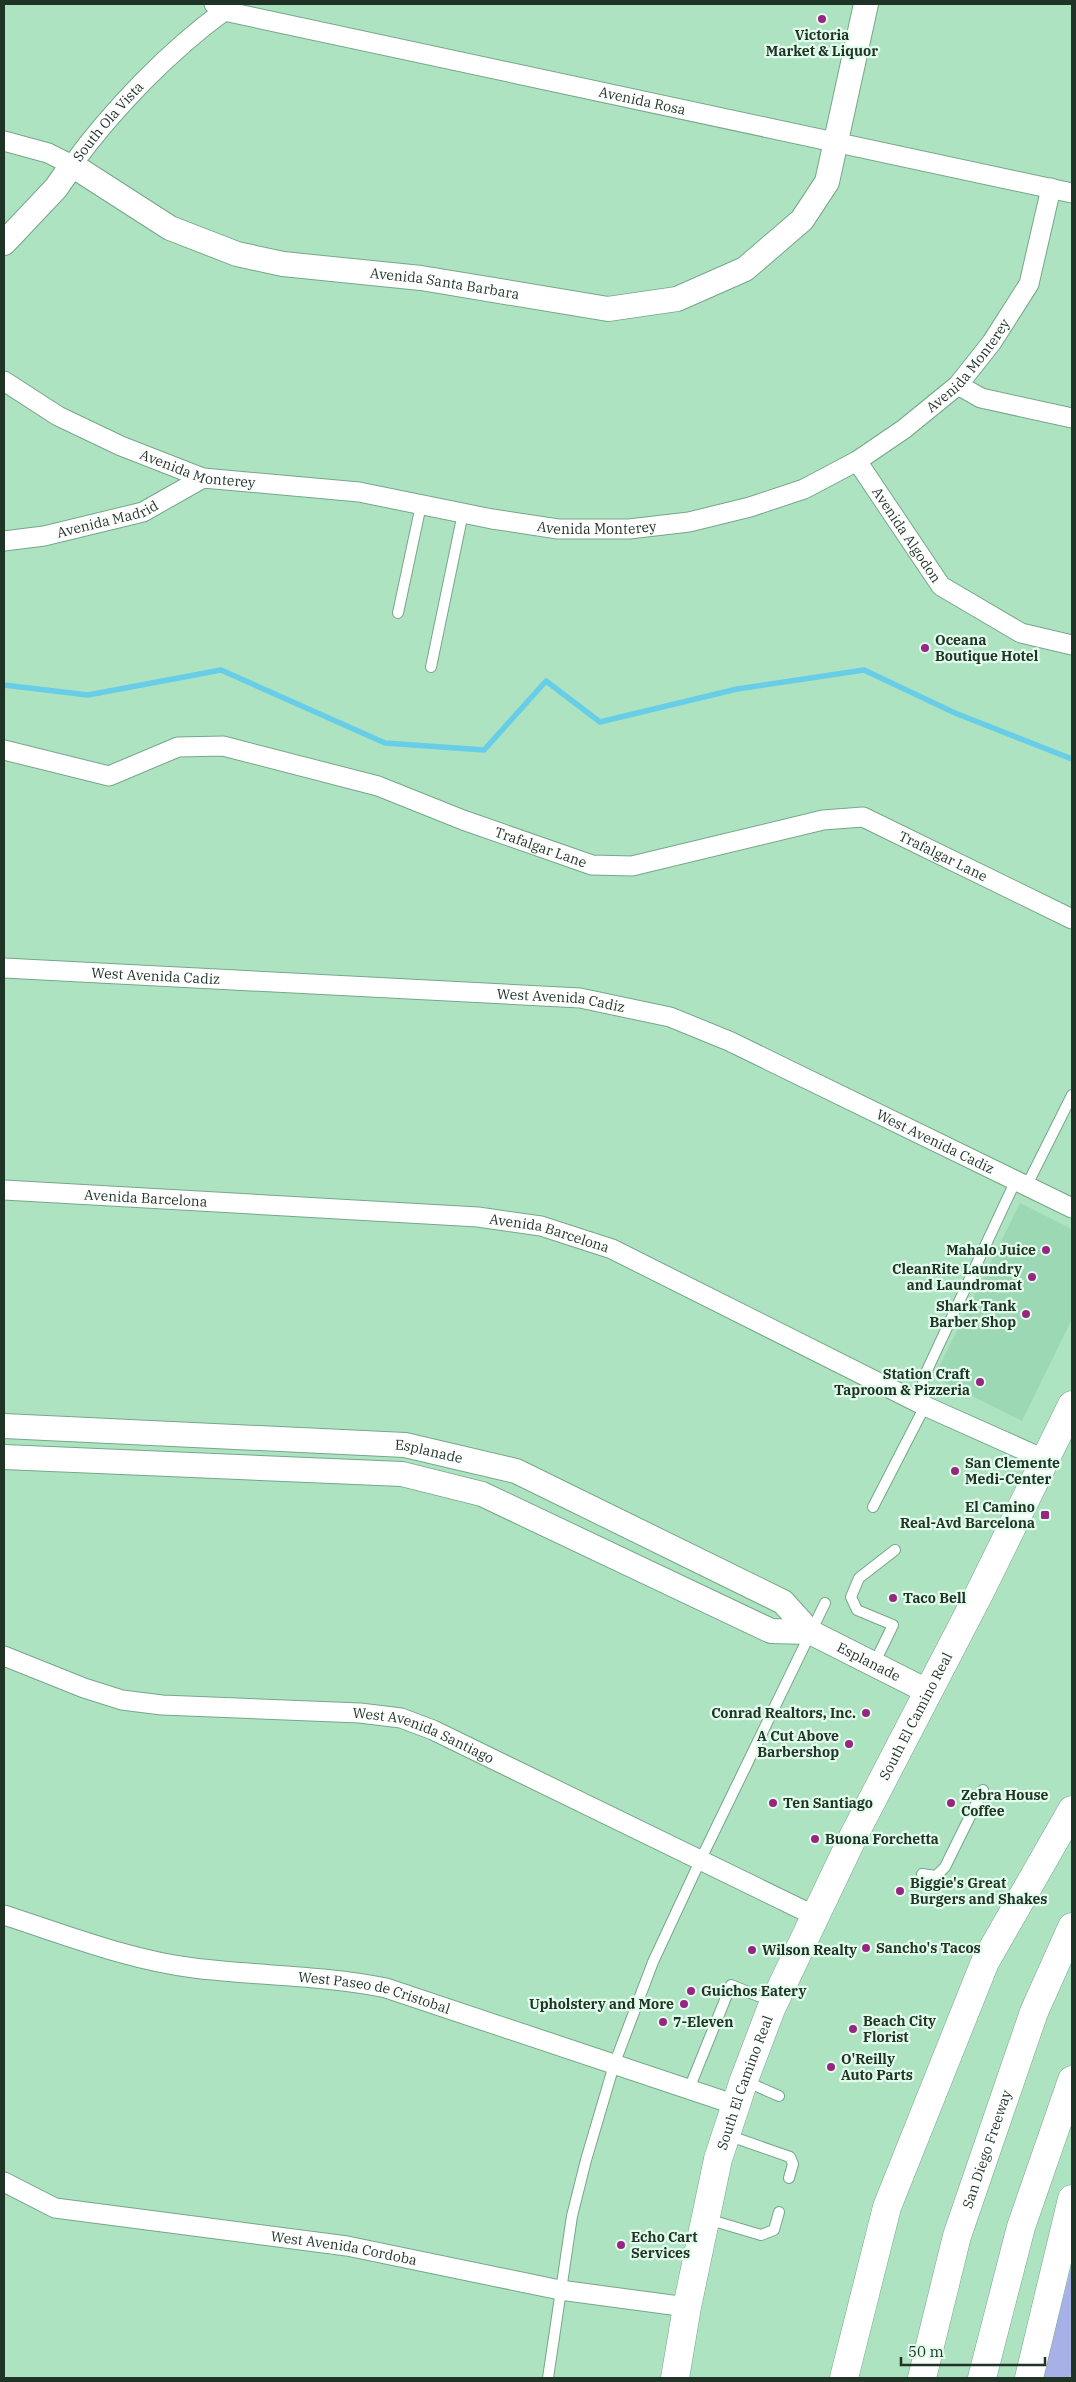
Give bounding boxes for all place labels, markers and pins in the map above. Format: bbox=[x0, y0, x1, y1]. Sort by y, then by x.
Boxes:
marker: Victoria Market & Liquor bbox=[816, 13, 828, 25]
place label: Victoria Market & Liquor bbox=[766, 26, 878, 60]
place label: Oceana Boutique Hotel bbox=[935, 631, 1039, 665]
marker: Oceana Boutique Hotel bbox=[919, 642, 931, 654]
place label: Mahalo Juice bbox=[946, 1241, 1036, 1259]
marker: Mahalo Juice bbox=[1040, 1244, 1052, 1256]
place label: CleanRite Laundry and Laundromat bbox=[892, 1260, 1022, 1294]
marker: CleanRite Laundry and Laundromat bbox=[1026, 1271, 1038, 1283]
place label: Shark Tank Barber Shop bbox=[929, 1297, 1016, 1331]
marker: Shark Tank Barber Shop bbox=[1020, 1308, 1032, 1320]
place label: Station Craft Taproom & Pizzeria bbox=[834, 1365, 970, 1399]
marker: Station Craft Taproom & Pizzeria bbox=[974, 1376, 986, 1388]
place label: San Clemente Medi-Center bbox=[965, 1454, 1060, 1488]
marker: San Clemente Medi-Center bbox=[949, 1465, 961, 1477]
place label: El Camino Real-Avd Barcelona bbox=[900, 1498, 1035, 1532]
marker: El Camino Real-Avd Barcelona bbox=[1039, 1509, 1051, 1521]
place label: Taco Bell bbox=[903, 1589, 967, 1607]
marker: Taco Bell bbox=[887, 1592, 899, 1604]
place label: Conrad Realtors, Inc. bbox=[711, 1704, 856, 1722]
marker: Conrad Realtors, Inc. bbox=[860, 1707, 872, 1719]
place label: A Cut Above Barbershop bbox=[757, 1727, 839, 1761]
marker: A Cut Above Barbershop bbox=[843, 1738, 855, 1750]
place label: Zebra House Coffee bbox=[961, 1786, 1049, 1820]
place label: Ten Santiago bbox=[783, 1794, 873, 1812]
marker: Ten Santiago bbox=[767, 1797, 779, 1809]
marker: Zebra House Coffee bbox=[945, 1797, 957, 1809]
place label: Buona Forchetta bbox=[825, 1830, 939, 1848]
marker: Buona Forchetta bbox=[809, 1833, 821, 1845]
place label: Biggie's Great Burgers and Shakes bbox=[910, 1874, 1047, 1908]
marker: Biggie's Great Burgers and Shakes bbox=[894, 1885, 906, 1897]
place label: Sancho's Tacos bbox=[876, 1939, 981, 1957]
place label: Wilson Realty bbox=[762, 1941, 857, 1959]
marker: Sancho's Tacos bbox=[860, 1942, 872, 1954]
marker: Wilson Realty bbox=[746, 1944, 758, 1956]
place label: Guichos Eatery bbox=[701, 1982, 806, 2000]
marker: Guichos Eatery bbox=[685, 1985, 697, 1997]
place label: Upholstery and More bbox=[529, 1995, 674, 2013]
marker: Upholstery and More bbox=[678, 1998, 690, 2010]
place label: Beach City Florist bbox=[863, 2012, 936, 2046]
place label: 7-Eleven bbox=[673, 2013, 733, 2031]
marker: 7-Eleven bbox=[657, 2016, 669, 2028]
marker: Beach City Florist bbox=[847, 2023, 859, 2035]
place label: O'Reilly Auto Parts bbox=[841, 2050, 913, 2084]
marker: O'Reilly Auto Parts bbox=[825, 2061, 837, 2073]
place label: Echo Cart Services bbox=[631, 2228, 698, 2262]
marker: Echo Cart Services bbox=[615, 2239, 627, 2251]

